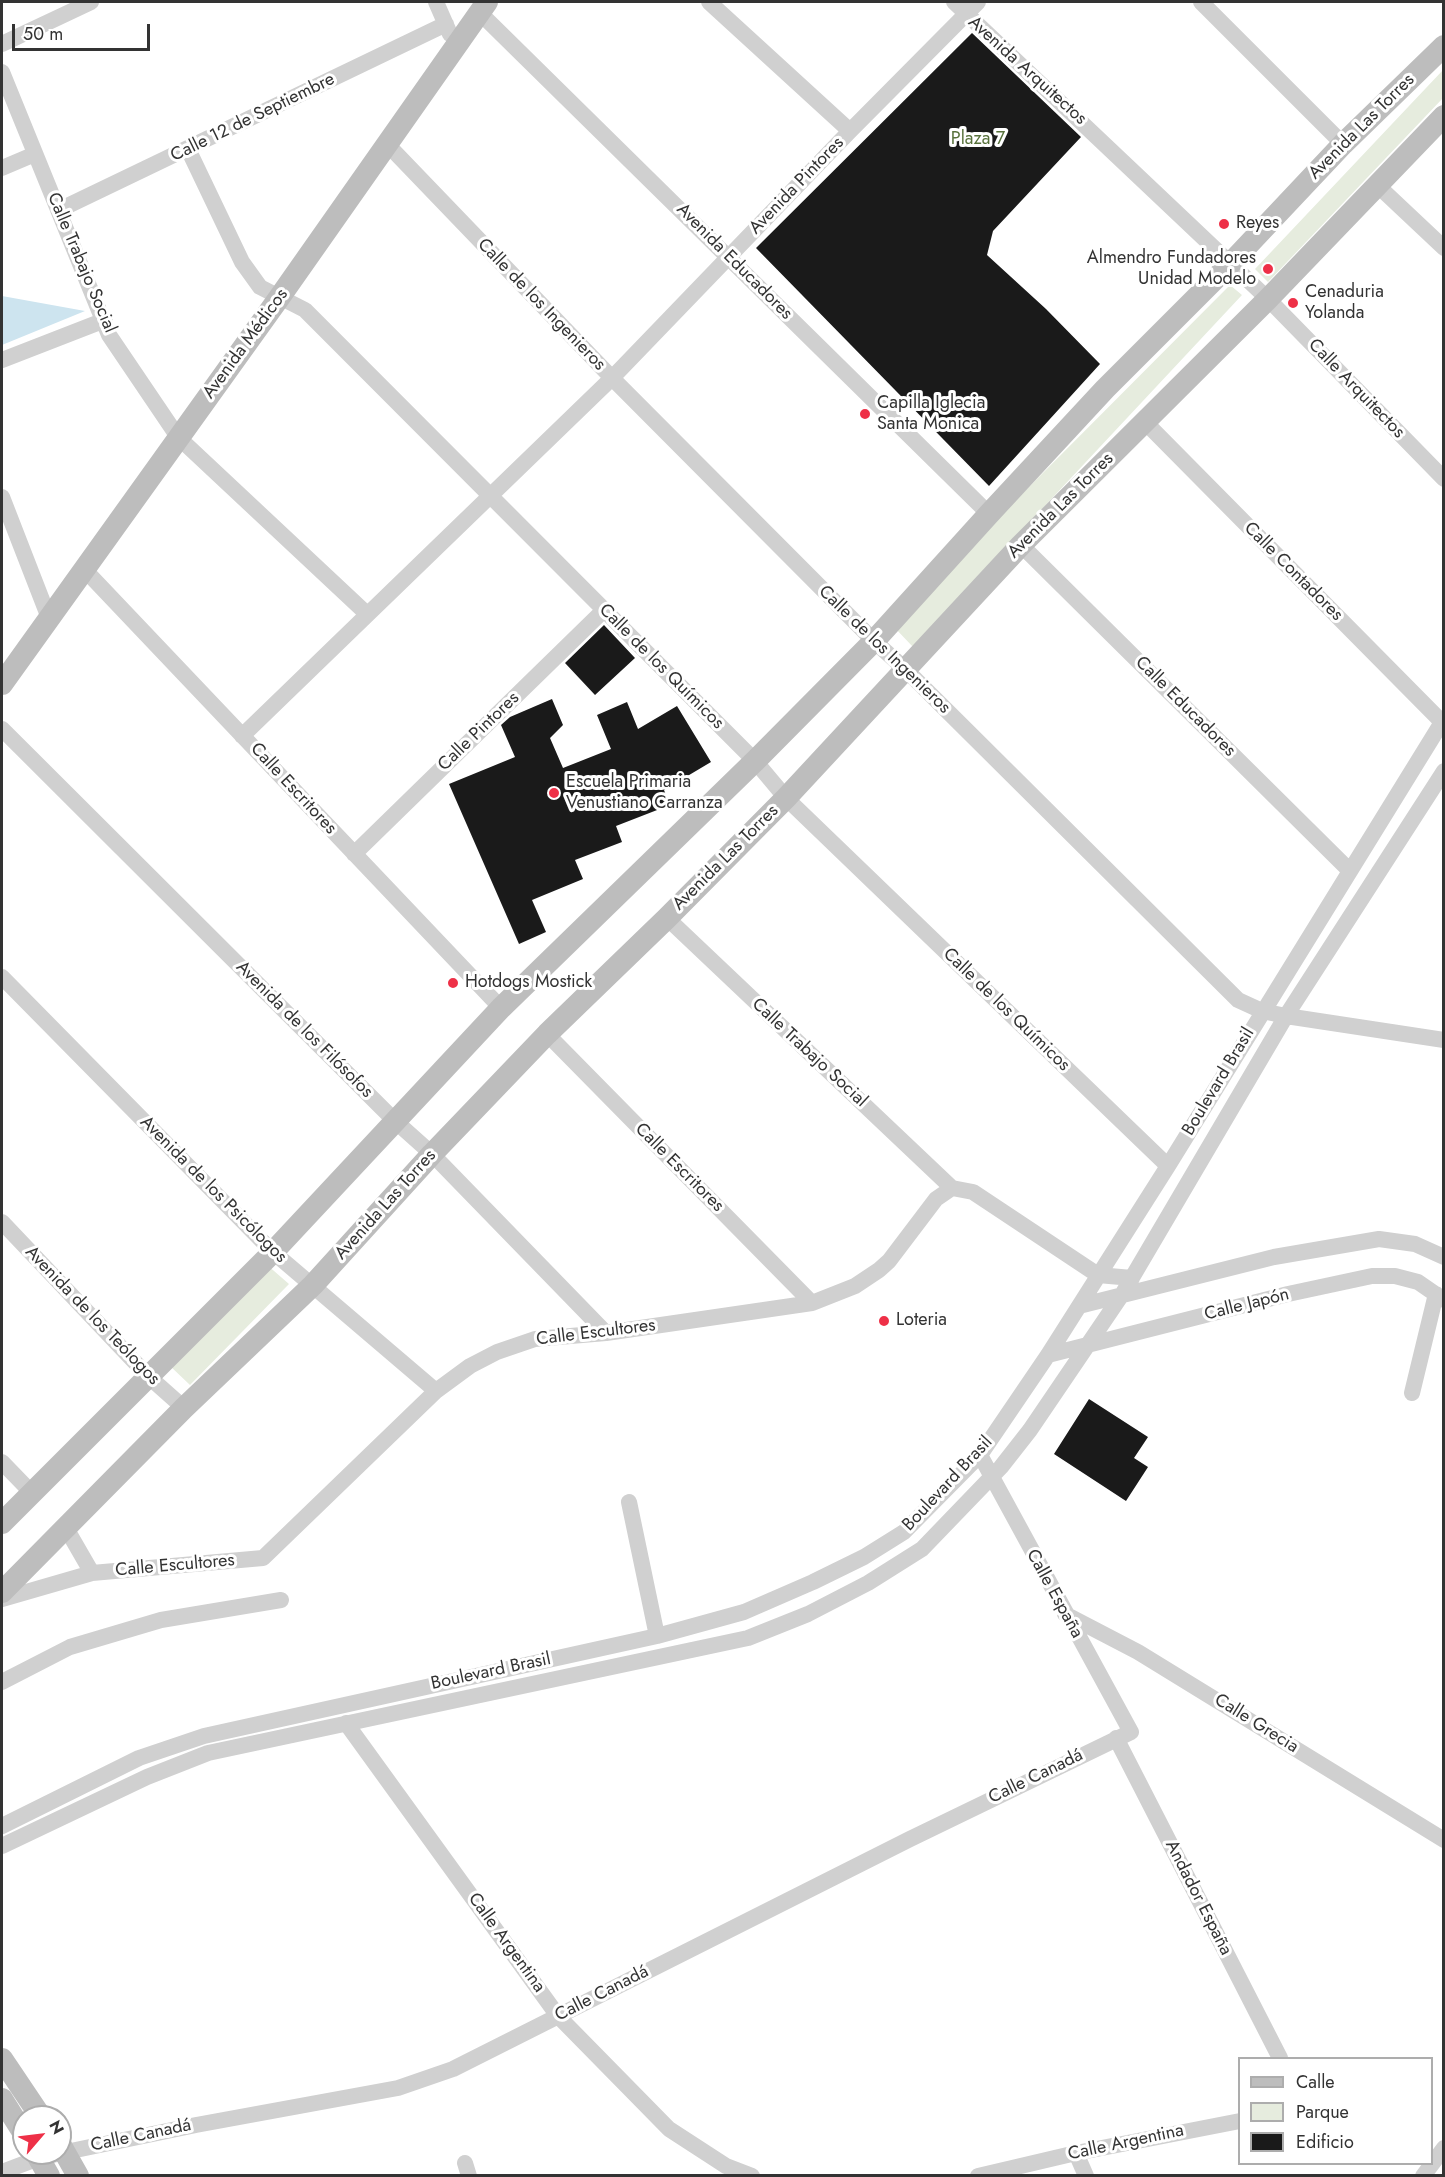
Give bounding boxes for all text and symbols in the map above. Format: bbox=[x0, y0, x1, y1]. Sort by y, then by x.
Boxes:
scale bar bbox=[15, 12, 153, 50]
street label: Avenida Arquitectos bbox=[963, 12, 1091, 130]
text: 50 m bbox=[23, 21, 63, 47]
street label: Calle 12 de Septiembre bbox=[167, 69, 339, 167]
street label: Avenida Las Torres bbox=[1305, 70, 1419, 184]
park label: Plaza 7 bbox=[951, 129, 1005, 151]
street label: Avenida Pintores bbox=[745, 133, 849, 239]
street label: Calle Trabajo Social bbox=[42, 190, 120, 336]
street label: Avenida Educadores bbox=[671, 199, 797, 325]
place label: Reyes bbox=[1236, 213, 1279, 235]
marker: Reyes bbox=[1217, 217, 1231, 231]
street label: Calle de los Ingenieros bbox=[472, 234, 610, 376]
place label: Almendro Fundadores Unidad Modelo bbox=[1087, 248, 1256, 290]
marker: Almendro Fundadores Unidad Modelo bbox=[1261, 262, 1275, 276]
place label: Cenaduria Yolanda bbox=[1305, 282, 1384, 324]
street label: Avenida Médicos bbox=[199, 285, 293, 403]
marker: Cenaduria Yolanda bbox=[1286, 296, 1300, 310]
street label: Calle Arquitectos bbox=[1303, 335, 1409, 443]
place label: Capilla Iglecia Santa Monica bbox=[877, 393, 985, 436]
marker: Capilla Iglecia Santa Monica bbox=[858, 407, 872, 421]
street label: Avenida Las Torres bbox=[1004, 449, 1118, 563]
street label: Calle Contadores bbox=[1239, 518, 1347, 626]
street label: Calle de los Ingenieros bbox=[813, 581, 955, 719]
street label: Calle de los Químicos bbox=[594, 600, 728, 734]
street label: Calle Educadores bbox=[1130, 652, 1240, 762]
street label: Calle Pintores bbox=[434, 688, 524, 776]
street label: Calle Escritores bbox=[245, 739, 341, 839]
place label: Escuela Primaria Venustiano Carranza bbox=[566, 772, 723, 814]
marker: Escuela Primaria Venustiano Carranza bbox=[547, 786, 561, 800]
street label: Avenida Las Torres bbox=[669, 801, 783, 915]
street label: Calle de los Químicos bbox=[938, 944, 1074, 1076]
street label: Avenida de los Filósofos bbox=[231, 957, 377, 1103]
place label: Hotdogs Mostick bbox=[465, 972, 592, 994]
marker: Hotdogs Mostick bbox=[446, 976, 460, 990]
street label: Calle Trabajo Social bbox=[747, 994, 871, 1112]
street label: Boulevard Brasil bbox=[1178, 1024, 1260, 1140]
street label: Avenida de los Psicólogos bbox=[135, 1112, 291, 1268]
street label: Calle Escritores bbox=[630, 1119, 728, 1217]
street label: Avenida Las Torres bbox=[331, 1145, 441, 1265]
street label: Avenida de los Teólogos bbox=[20, 1242, 164, 1390]
street label: Calle Japón bbox=[1202, 1284, 1292, 1326]
place label: Loteria bbox=[896, 1310, 947, 1332]
marker: Loteria bbox=[877, 1314, 891, 1328]
street label: Calle Escultores bbox=[535, 1315, 657, 1351]
street label: Boulevard Brasil bbox=[899, 1432, 997, 1536]
street label: Calle España bbox=[1021, 1546, 1087, 1642]
street label: Calle Escultores bbox=[114, 1550, 236, 1582]
street label: Boulevard Brasil bbox=[429, 1649, 553, 1695]
street label: Calle Grecia bbox=[1210, 1690, 1302, 1758]
street label: Calle Canadá bbox=[985, 1745, 1087, 1809]
street label: Andador España bbox=[1160, 1837, 1236, 1959]
street label: Calle Argentina bbox=[463, 1889, 549, 1997]
street label: Calle Canadá bbox=[552, 1961, 652, 2027]
legend bbox=[1238, 2057, 1433, 2165]
text: Calle bbox=[1296, 2069, 1335, 2095]
text: Parque bbox=[1296, 2099, 1349, 2125]
north arrow bbox=[12, 2105, 72, 2165]
street label: Calle Canadá bbox=[89, 2115, 193, 2157]
text: N bbox=[43, 2116, 70, 2138]
street label: Calle Argentina bbox=[1066, 2120, 1186, 2166]
text: Edificio bbox=[1296, 2129, 1354, 2155]

